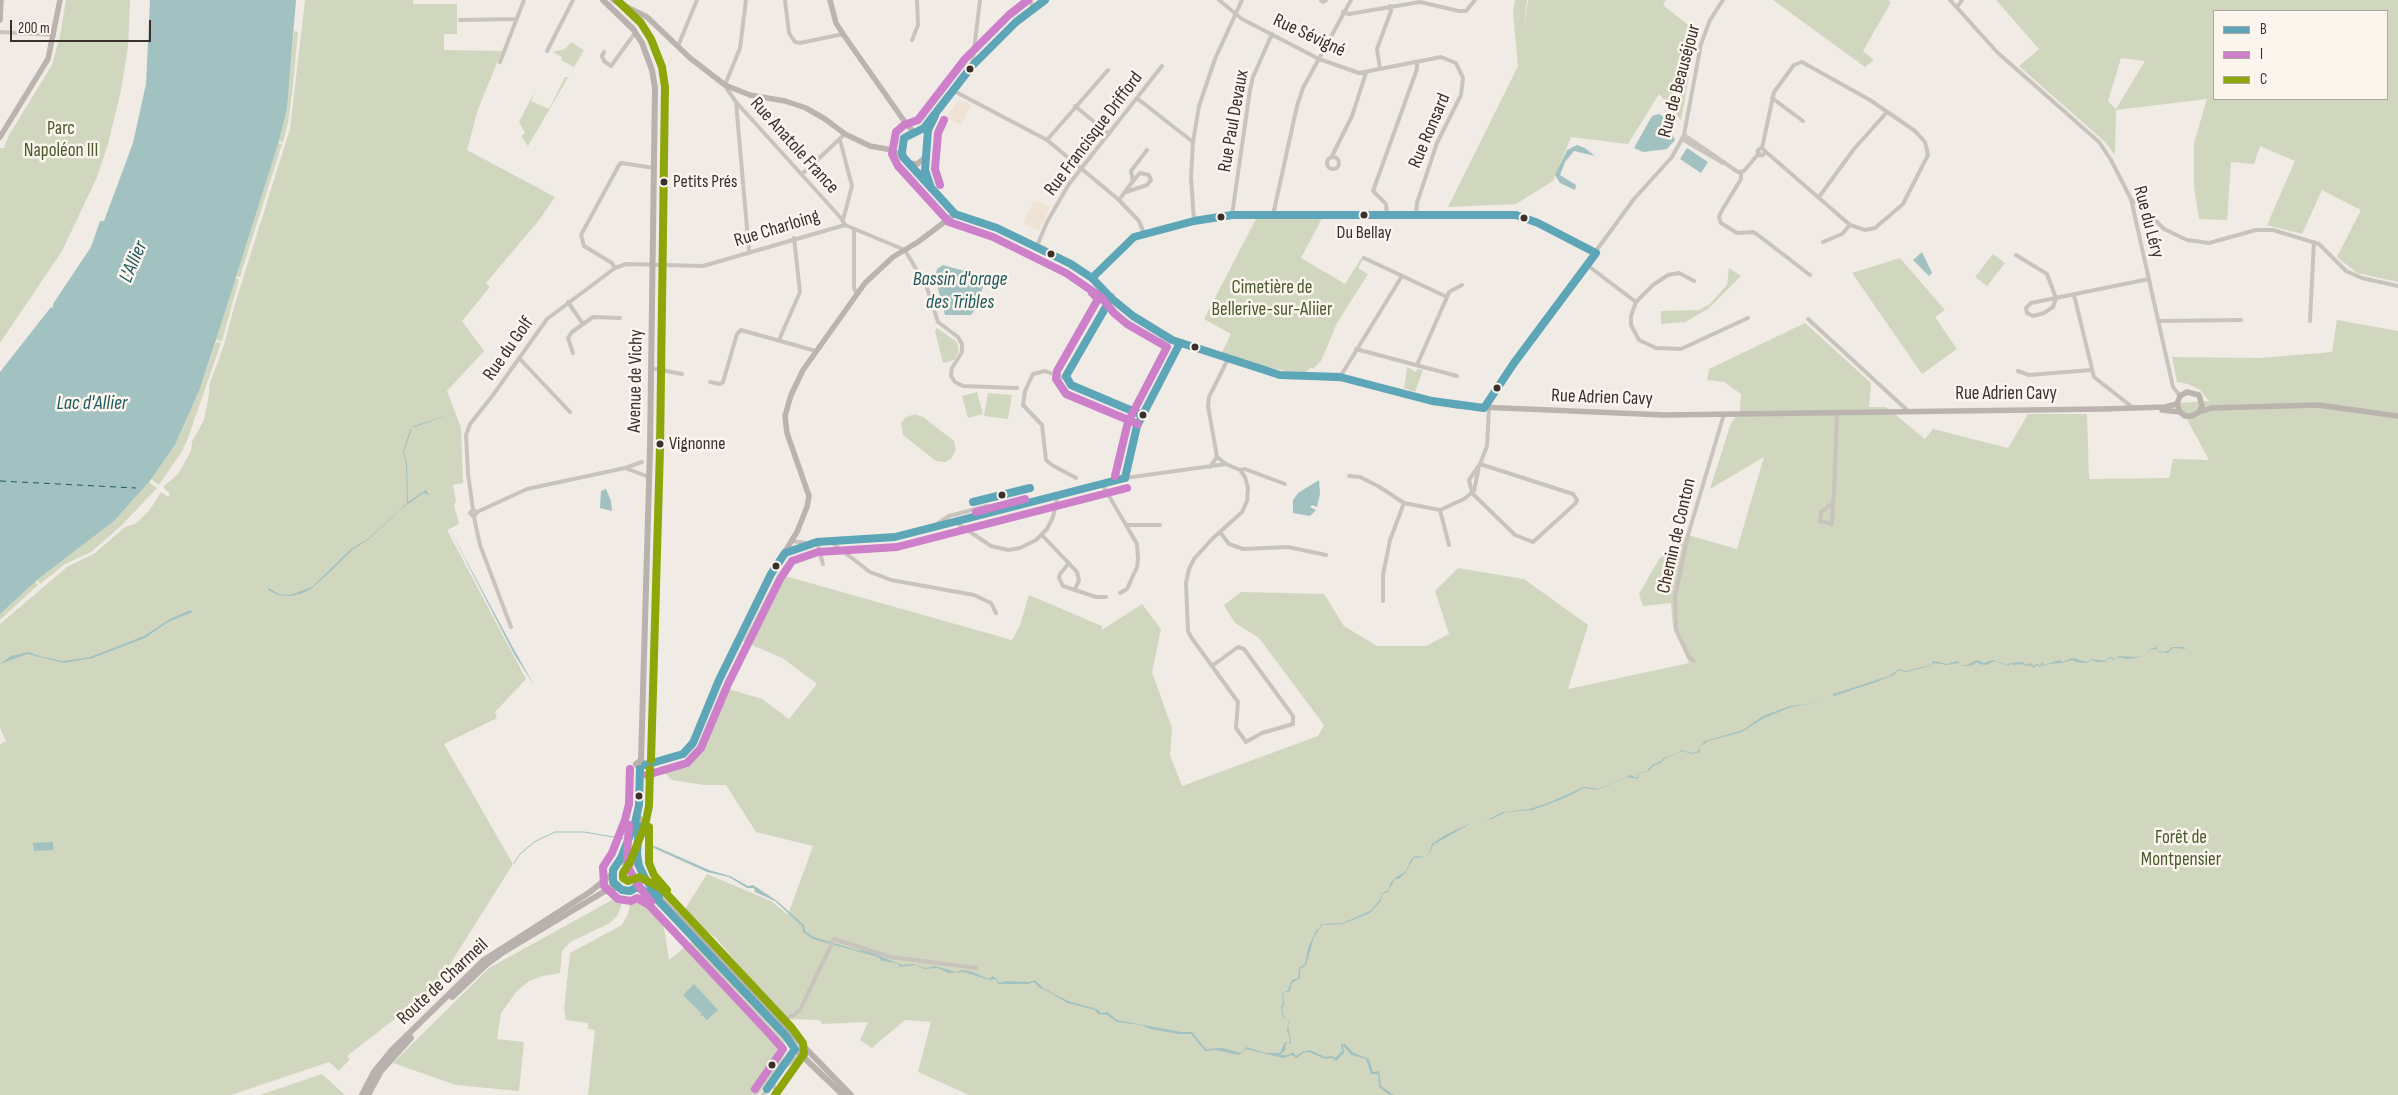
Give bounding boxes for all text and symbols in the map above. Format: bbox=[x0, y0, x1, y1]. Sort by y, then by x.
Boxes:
street label: Rue Sévigné bbox=[1269, 9, 1349, 63]
scale bar bbox=[12, 10, 154, 42]
legend bbox=[2213, 10, 2388, 100]
text: 200 m bbox=[18, 19, 50, 38]
text: B bbox=[2260, 20, 2267, 39]
street label: Rue de Beauséjour bbox=[1654, 22, 1706, 140]
text: I bbox=[2260, 45, 2263, 64]
unlabelled marker bbox=[965, 64, 975, 74]
street label: Rue Francisque Drifford bbox=[1040, 67, 1148, 201]
street label: Rue Paul Devaux bbox=[1214, 68, 1254, 174]
text: C bbox=[2260, 70, 2267, 89]
street label: Rue Ronsard bbox=[1404, 90, 1456, 172]
street label: Rue Anatole France bbox=[745, 93, 843, 199]
park label: Parc Napoléon III bbox=[24, 118, 98, 162]
place label: Petits Prés bbox=[673, 171, 737, 193]
marker: Petits Prés bbox=[659, 177, 669, 187]
street label: Rue du Léry bbox=[2127, 183, 2169, 261]
street label: Rue Charloing bbox=[732, 205, 822, 253]
marker: Du Bellay bbox=[1359, 210, 1369, 220]
unlabelled marker bbox=[1216, 212, 1226, 222]
unlabelled marker bbox=[1519, 213, 1529, 223]
place label: Du Bellay bbox=[1337, 222, 1391, 244]
water label: L'Allier bbox=[115, 238, 153, 286]
unlabelled marker bbox=[1046, 249, 1056, 259]
water label: Bassin d'orage des Tribles bbox=[913, 268, 1007, 315]
park label: Cimetière de Bellerive-sur-Aliier bbox=[1212, 277, 1332, 321]
street label: Rue du Golf bbox=[479, 313, 539, 385]
street label: Avenue de Vichy bbox=[624, 329, 648, 433]
unlabelled marker bbox=[1190, 342, 1200, 352]
unlabelled marker bbox=[1492, 383, 1502, 393]
street label: Rue Adrien Cavy bbox=[1955, 383, 2057, 405]
street label: Rue Adrien Cavy bbox=[1551, 385, 1653, 411]
water label: Lac d'Allier bbox=[57, 392, 127, 416]
unlabelled marker bbox=[1138, 410, 1148, 420]
place label: Vignonne bbox=[669, 433, 725, 455]
marker: Vignonne bbox=[655, 439, 665, 449]
street label: Chemin de Conton bbox=[1653, 476, 1701, 596]
unlabelled marker bbox=[997, 490, 1007, 500]
unlabelled marker bbox=[771, 561, 781, 571]
unlabelled marker bbox=[634, 791, 644, 801]
park label: Forêt de Montpensier bbox=[2141, 827, 2221, 871]
street label: Route de Charmeil bbox=[393, 934, 493, 1030]
unlabelled marker bbox=[767, 1060, 777, 1070]

